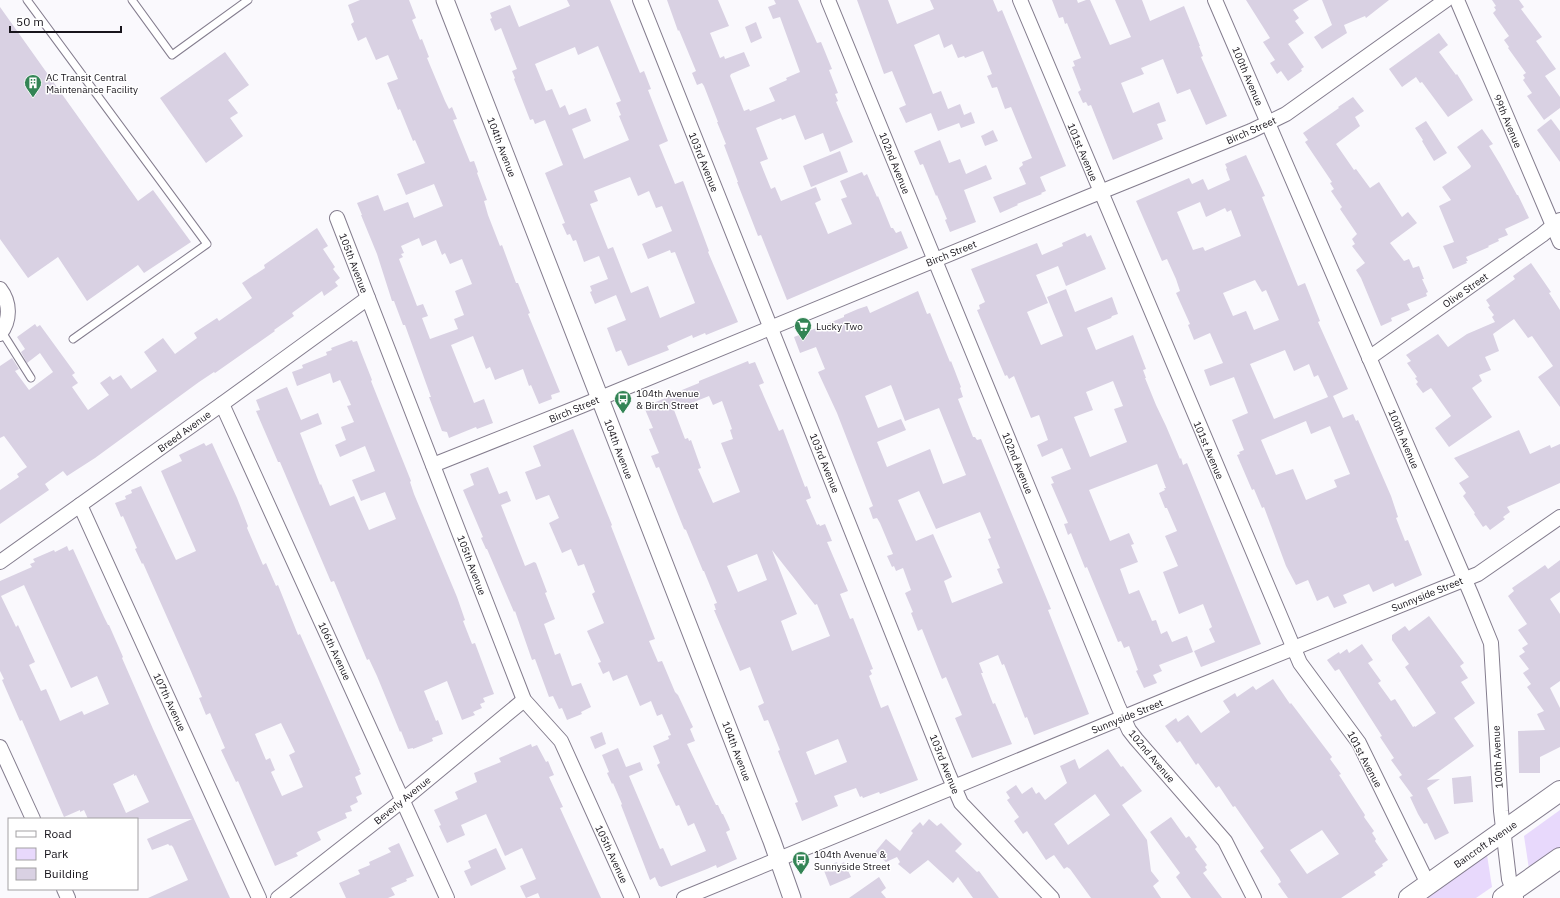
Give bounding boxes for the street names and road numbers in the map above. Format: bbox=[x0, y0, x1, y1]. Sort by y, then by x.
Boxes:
street label: 100th Avenue bbox=[1229, 45, 1266, 108]
street label: 99th Avenue bbox=[1490, 92, 1525, 150]
street label: Birch Street bbox=[1224, 114, 1279, 147]
street label: 104th Avenue bbox=[484, 115, 519, 179]
street label: 101st Avenue bbox=[1064, 121, 1101, 184]
street label: 103rd Avenue bbox=[686, 130, 722, 194]
street label: 102nd Avenue bbox=[876, 131, 913, 196]
street label: 105th Avenue bbox=[336, 231, 371, 295]
street label: Birch Street bbox=[924, 237, 979, 269]
street label: Olive Street bbox=[1440, 270, 1491, 311]
street label: Birch Street bbox=[547, 393, 602, 426]
street label: Breed Avenue bbox=[155, 407, 214, 455]
street label: 100th Avenue bbox=[1385, 408, 1422, 471]
street label: 104th Avenue bbox=[601, 417, 636, 481]
street label: 101st Avenue bbox=[1190, 419, 1227, 482]
street label: 103rd Avenue bbox=[807, 431, 843, 495]
street label: 102nd Avenue bbox=[999, 431, 1036, 496]
street label: 105th Avenue bbox=[454, 533, 489, 597]
street label: Sunnyside Street bbox=[1389, 574, 1465, 615]
street label: 106th Avenue bbox=[315, 620, 354, 683]
street label: 107th Avenue bbox=[150, 671, 189, 734]
street label: Sunnyside Street bbox=[1089, 696, 1165, 737]
street label: 104th Avenue bbox=[719, 719, 754, 783]
street label: 100th Avenue bbox=[1489, 725, 1506, 789]
street label: 102nd Avenue bbox=[1126, 727, 1178, 786]
street label: 101st Avenue bbox=[1344, 729, 1385, 790]
street label: 103rd Avenue bbox=[927, 732, 963, 796]
street label: Beverly Avenue bbox=[371, 773, 434, 827]
street label: Bancroft Avenue bbox=[1451, 818, 1520, 871]
street label: 105th Avenue bbox=[592, 823, 631, 886]

